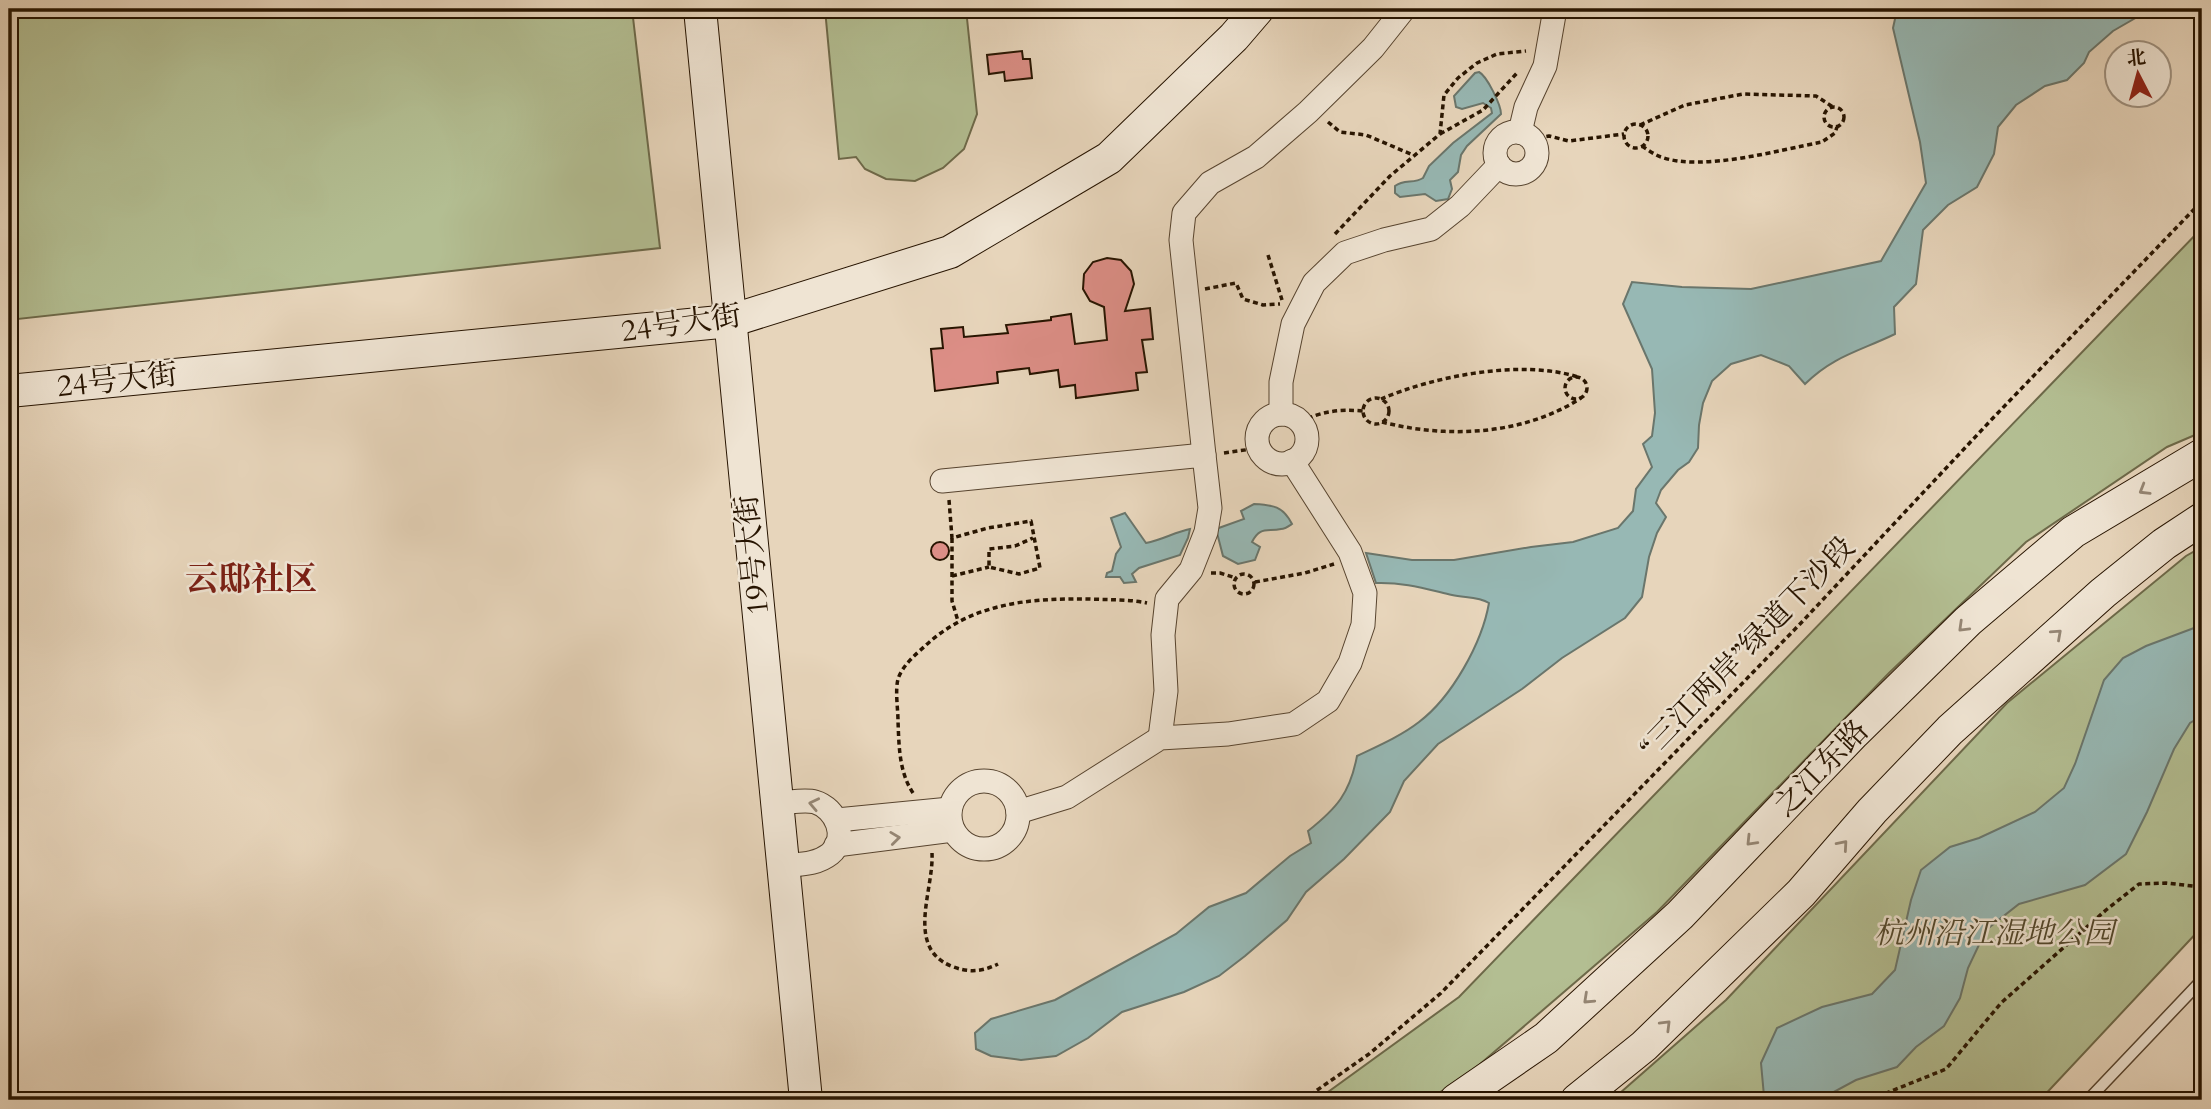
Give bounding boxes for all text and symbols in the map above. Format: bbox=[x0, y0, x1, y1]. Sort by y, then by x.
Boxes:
north arrow bbox=[2102, 38, 2172, 108]
text: 北 bbox=[2126, 44, 2147, 72]
street label: 24号大街 bbox=[618, 295, 744, 352]
street label: 24号大街 bbox=[55, 354, 179, 407]
one-way arrow bbox=[2138, 482, 2151, 495]
street label: 19号大街 bbox=[726, 493, 779, 617]
street label: “三江两岸”绿道下沙段 bbox=[1631, 528, 1864, 767]
district label: 云邸社区 bbox=[185, 557, 317, 602]
one-way arrow bbox=[1958, 618, 1971, 631]
one-way arrow bbox=[2048, 629, 2061, 642]
street label: 之江东路 bbox=[1765, 711, 1878, 826]
one-way arrow bbox=[809, 798, 821, 813]
one-way arrow bbox=[889, 830, 900, 845]
one-way arrow bbox=[1747, 833, 1759, 846]
one-way arrow bbox=[1834, 840, 1847, 853]
park label: 杭州沿江湿地公园 bbox=[1874, 913, 2118, 954]
one-way arrow bbox=[1583, 991, 1596, 1004]
one-way arrow bbox=[1658, 1020, 1671, 1033]

